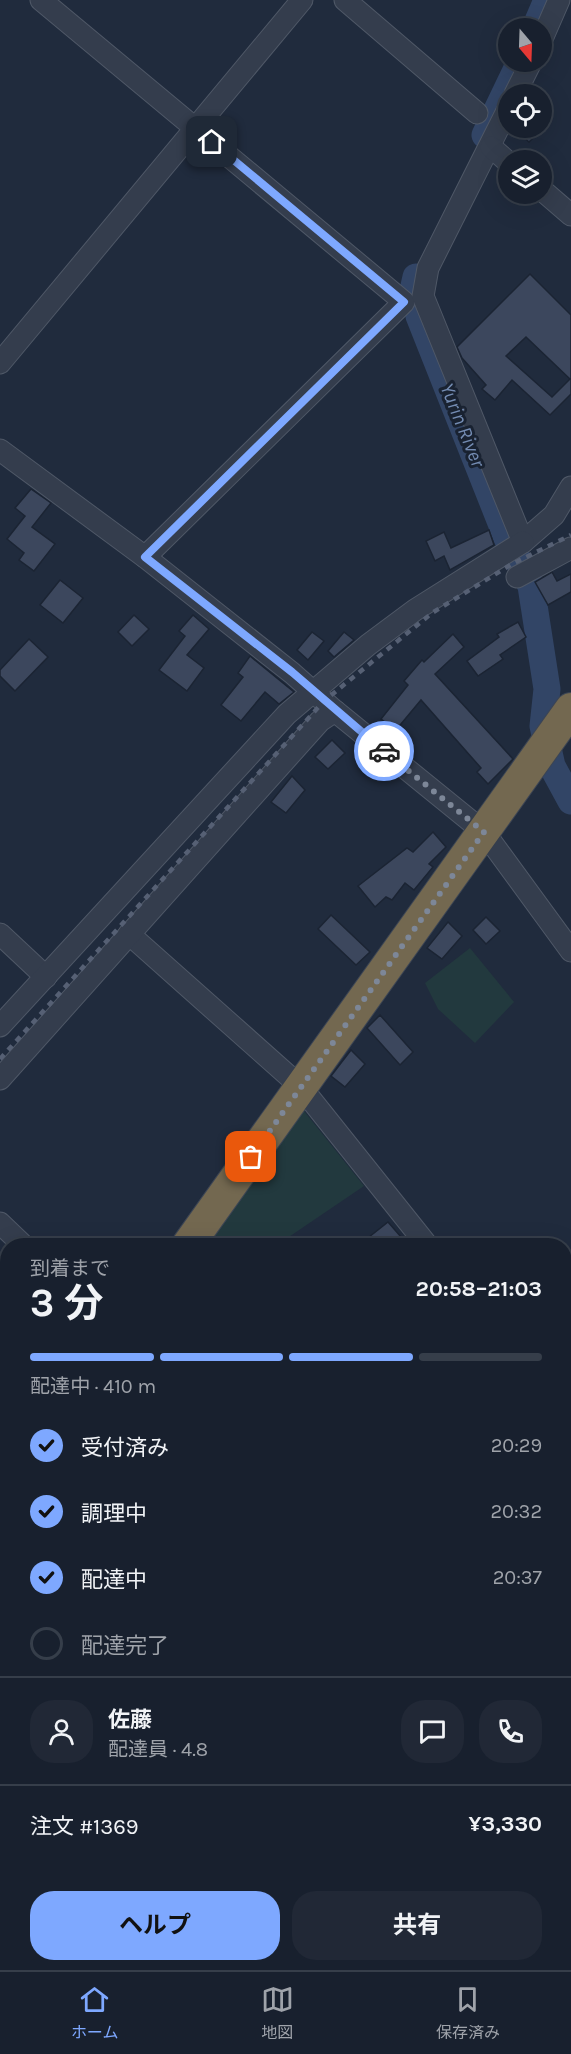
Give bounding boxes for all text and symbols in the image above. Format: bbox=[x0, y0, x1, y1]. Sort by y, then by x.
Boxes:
north arrow bbox=[498, 18, 552, 72]
map controls bbox=[498, 18, 552, 204]
button: locate bbox=[498, 84, 552, 138]
pin bbox=[186, 116, 237, 167]
icon: home bbox=[195, 125, 228, 158]
button: layers bbox=[498, 150, 552, 204]
water label: Yurin River bbox=[435, 380, 490, 472]
courier bbox=[354, 721, 414, 781]
icon: car bbox=[368, 735, 401, 768]
pin bbox=[225, 1131, 276, 1182]
icon: bag bbox=[234, 1140, 267, 1173]
text: 到着まで bbox=[30, 1257, 110, 1280]
text: 20:58–21:03 bbox=[416, 1276, 542, 1302]
text: 3 分 bbox=[30, 1280, 103, 1326]
text: 配達中 · 410 m bbox=[30, 1375, 156, 1398]
icon: check bbox=[30, 1429, 63, 1462]
text: 20:29 bbox=[491, 1434, 542, 1457]
text: 受付済み bbox=[81, 1435, 169, 1461]
icon: check bbox=[30, 1495, 63, 1528]
text: 20:32 bbox=[491, 1500, 542, 1523]
text: 調理中 bbox=[81, 1501, 147, 1527]
icon: check bbox=[30, 1561, 63, 1594]
text: 20:37 bbox=[493, 1566, 542, 1589]
text: 配達中 bbox=[81, 1567, 147, 1593]
text: 配達完了 bbox=[81, 1633, 169, 1659]
button: person bbox=[30, 1700, 93, 1763]
button: chat bbox=[401, 1700, 464, 1763]
button: phone bbox=[479, 1700, 542, 1763]
text: 佐藤 bbox=[108, 1707, 152, 1733]
text: 配達員 · 4.8 bbox=[108, 1738, 208, 1761]
text: ¥3,330 bbox=[469, 1811, 542, 1837]
text: 注文 #1369 bbox=[30, 1814, 139, 1840]
button: ヘルプ bbox=[30, 1891, 280, 1960]
button: 共有 bbox=[292, 1891, 542, 1960]
tab: ホーム bbox=[71, 1983, 119, 2043]
tab: 地図 bbox=[261, 1983, 294, 2043]
tab: 保存済み bbox=[436, 1983, 500, 2043]

